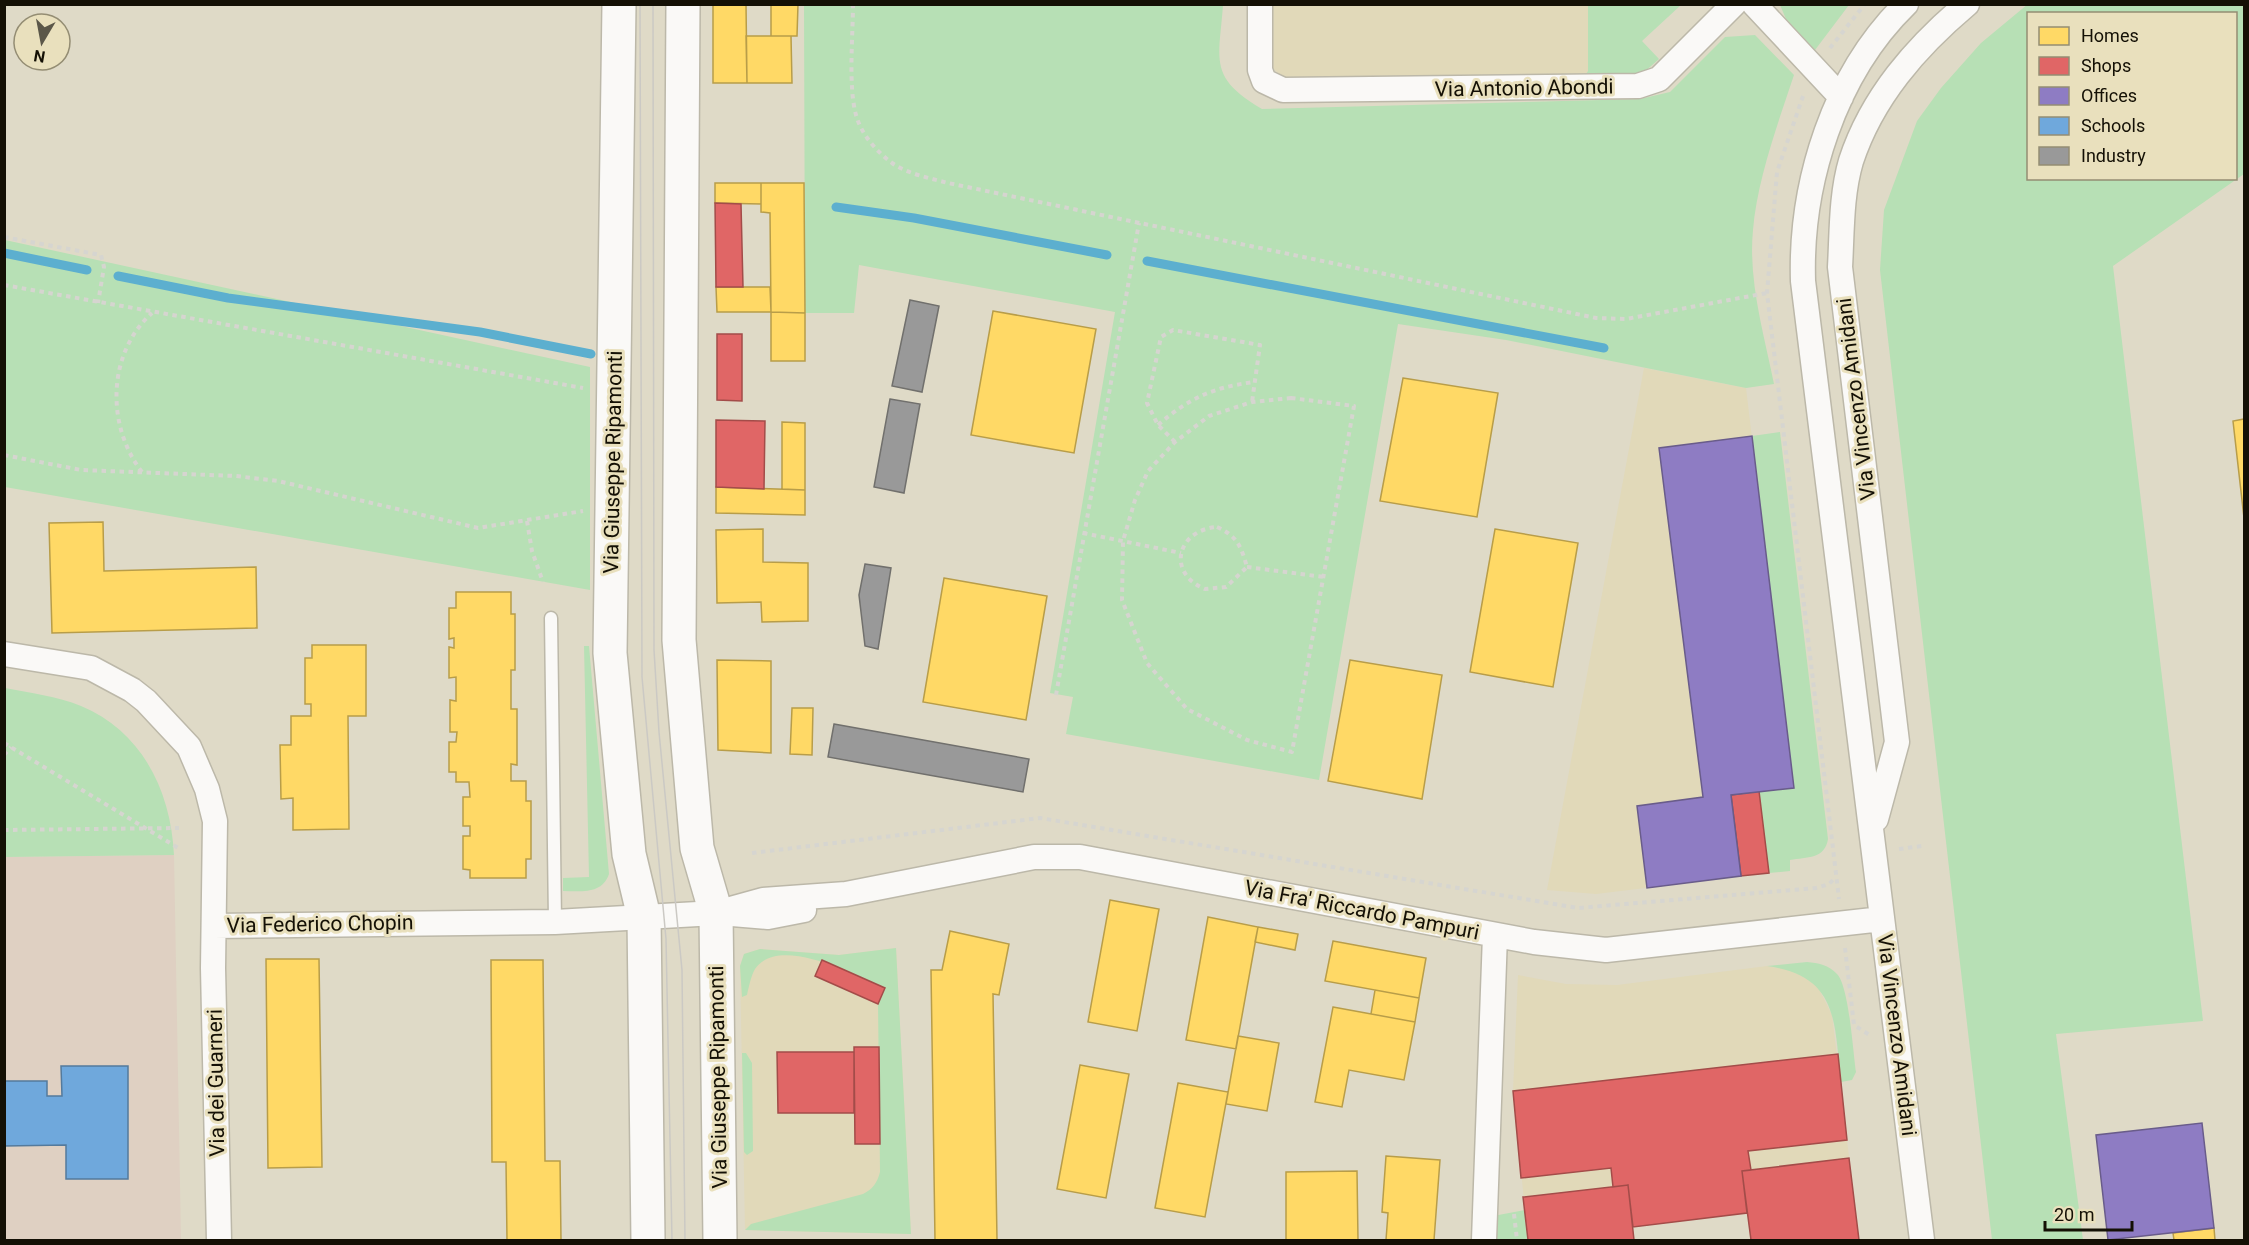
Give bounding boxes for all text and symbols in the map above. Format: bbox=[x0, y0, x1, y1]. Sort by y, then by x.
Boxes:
north arrow bbox=[12, 12, 72, 72]
legend bbox=[2027, 12, 2237, 180]
text: Homes bbox=[2081, 25, 2139, 46]
text: N bbox=[32, 46, 47, 67]
text: Shops bbox=[2081, 55, 2131, 76]
street label: Via Antonio Abondi bbox=[1434, 74, 1614, 102]
text: Offices bbox=[2081, 85, 2137, 106]
text: Schools bbox=[2081, 115, 2145, 136]
text: Industry bbox=[2081, 145, 2146, 166]
street label: Via Vincenzo Amidani bbox=[1832, 297, 1880, 501]
street label: Via Giuseppe Ripamonti bbox=[599, 350, 627, 574]
street label: Via Fra' Riccardo Pampuri bbox=[1243, 875, 1481, 945]
street label: Via Federico Chopin bbox=[226, 910, 414, 938]
street label: Via Vincenzo Amidani bbox=[1873, 933, 1921, 1137]
street label: Via Giuseppe Ripamonti bbox=[704, 965, 732, 1189]
street label: Via dei Guarneri bbox=[203, 1009, 229, 1157]
scale bar bbox=[2045, 1194, 2132, 1232]
text: 20 m bbox=[2054, 1204, 2094, 1225]

